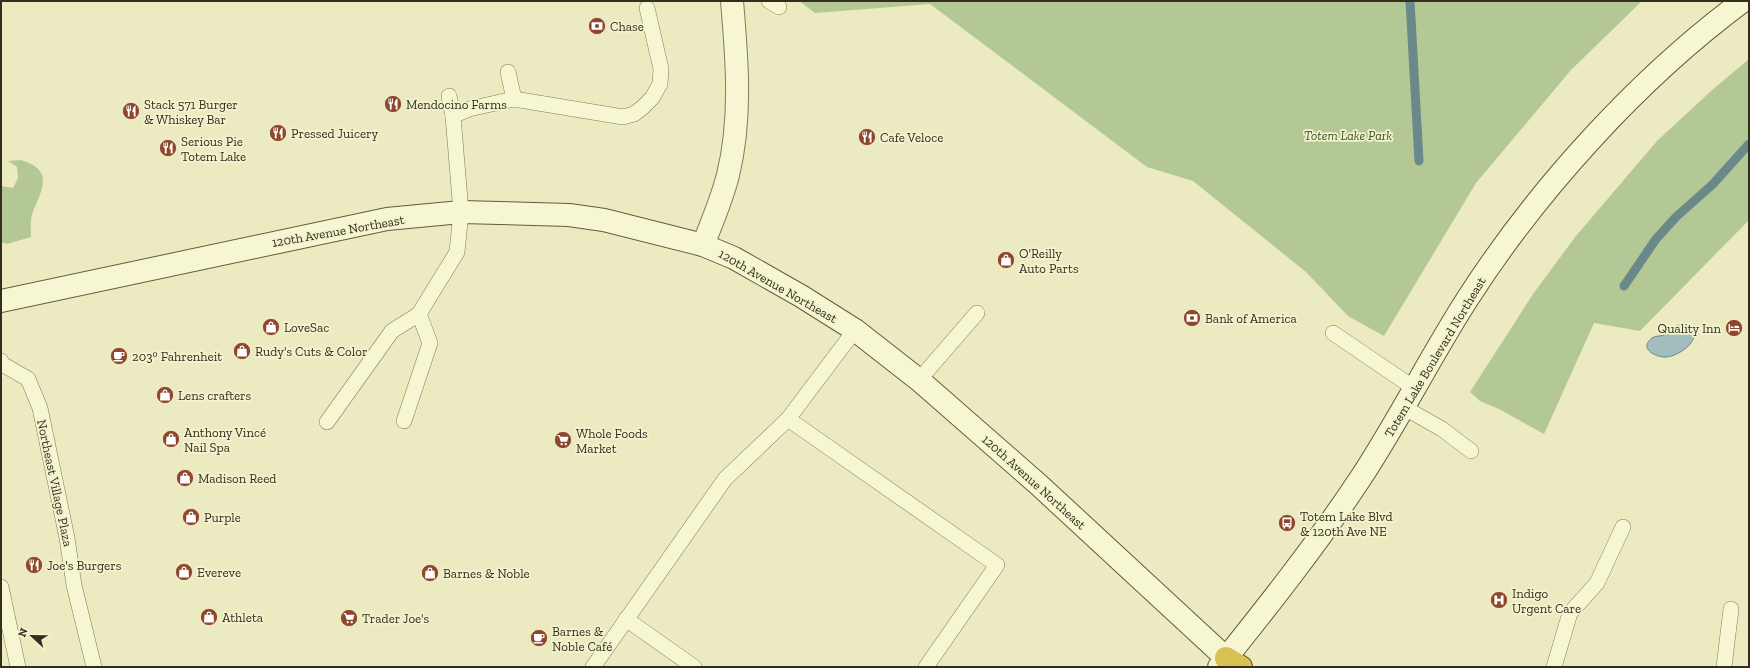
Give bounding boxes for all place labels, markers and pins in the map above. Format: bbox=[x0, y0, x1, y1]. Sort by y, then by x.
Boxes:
bank icon: Chase bbox=[587, 16, 607, 36]
place label: Chase bbox=[610, 19, 644, 34]
restaurant icon: Mendocino Farms bbox=[383, 94, 403, 114]
place label: Stack 571 Burger & Whiskey Bar bbox=[144, 97, 238, 127]
place label: Mendocino Farms bbox=[406, 97, 507, 112]
restaurant icon: Stack 571 Burger & Whiskey Bar bbox=[121, 101, 141, 121]
restaurant icon: Pressed Juicery bbox=[268, 123, 288, 143]
place label: Pressed Juicery bbox=[291, 126, 379, 141]
restaurant icon: Cafe Veloce bbox=[857, 127, 877, 147]
place label: Cafe Veloce bbox=[880, 130, 943, 145]
place label: Serious Pie Totem Lake bbox=[181, 134, 246, 164]
restaurant icon: Serious Pie Totem Lake bbox=[158, 138, 178, 158]
place label: O'Reilly Auto Parts bbox=[1019, 246, 1079, 276]
shop icon: O'Reilly Auto Parts bbox=[996, 250, 1016, 270]
bank icon: Bank of America bbox=[1182, 308, 1202, 328]
place label: Bank of America bbox=[1205, 311, 1298, 326]
shop icon: LoveSac bbox=[261, 317, 281, 337]
hotel icon: Quality Inn bbox=[1724, 318, 1744, 338]
place label: LoveSac bbox=[284, 320, 329, 335]
place label: Quality Inn bbox=[1658, 321, 1722, 336]
shop icon: Rudy's Cuts & Color bbox=[232, 341, 252, 361]
place label: Rudy's Cuts & Color bbox=[255, 344, 367, 359]
cafe icon: 203° Fahrenheit bbox=[109, 346, 129, 366]
place label: 203° Fahrenheit bbox=[132, 349, 222, 364]
shop icon: Lens crafters bbox=[155, 385, 175, 405]
place label: Lens crafters bbox=[178, 388, 252, 403]
place label: Anthony Vincé Nail Spa bbox=[184, 425, 266, 455]
place label: Whole Foods Market bbox=[576, 426, 648, 456]
shop icon: Anthony Vincé Nail Spa bbox=[161, 429, 181, 449]
supermarket icon: Whole Foods Market bbox=[553, 430, 573, 450]
shop icon: Madison Reed bbox=[175, 468, 195, 488]
place label: Madison Reed bbox=[198, 471, 276, 486]
shop icon: Purple bbox=[181, 507, 201, 527]
place label: Totem Lake Blvd & 120th Ave NE bbox=[1300, 509, 1393, 539]
place label: Purple bbox=[204, 510, 241, 525]
bus stop icon: Totem Lake Blvd & 120th Ave NE bbox=[1277, 513, 1297, 533]
restaurant icon: Joe's Burgers bbox=[24, 555, 44, 575]
place label: Joe's Burgers bbox=[47, 558, 122, 573]
shop icon: Evereve bbox=[174, 562, 194, 582]
shop icon: Barnes & Noble bbox=[420, 563, 440, 583]
place label: Evereve bbox=[197, 565, 241, 580]
place label: Barnes & Noble bbox=[443, 566, 530, 581]
place label: Indigo Urgent Care bbox=[1512, 586, 1581, 616]
hospital icon: Indigo Urgent Care bbox=[1489, 590, 1509, 610]
shop icon: Athleta bbox=[199, 607, 219, 627]
supermarket icon: Trader Joe's bbox=[339, 608, 359, 628]
place label: Athleta bbox=[222, 610, 264, 625]
place label: Trader Joe's bbox=[362, 611, 430, 626]
place label: Barnes & Noble Café bbox=[552, 624, 612, 654]
cafe icon: Barnes & Noble Café bbox=[529, 628, 549, 648]

